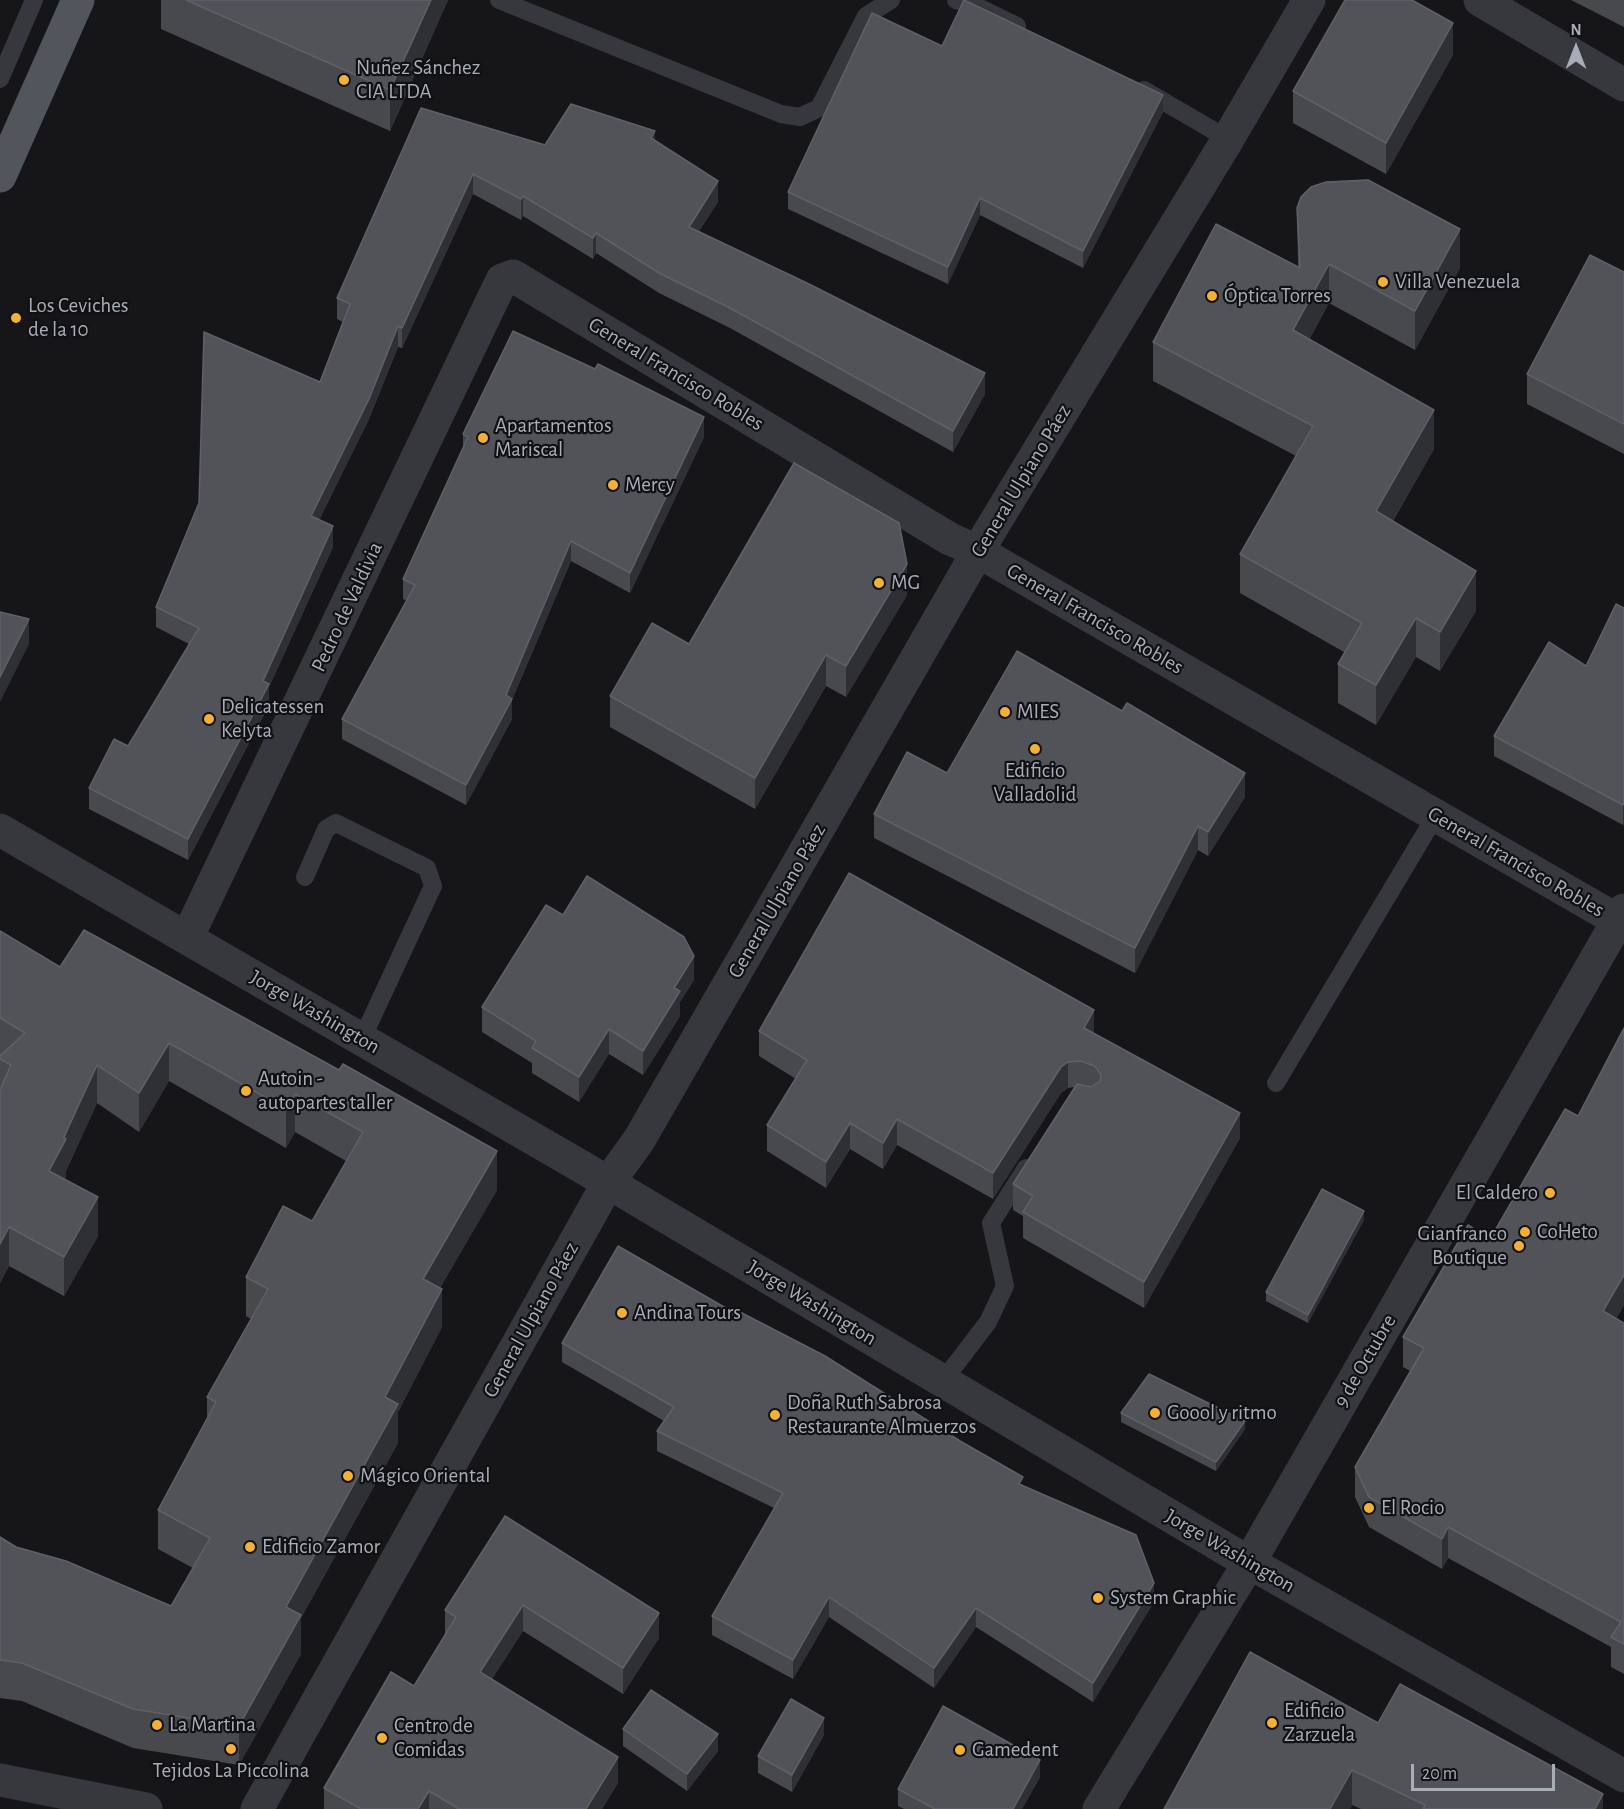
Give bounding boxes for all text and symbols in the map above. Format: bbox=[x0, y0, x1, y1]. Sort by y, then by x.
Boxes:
north arrow bbox=[1546, 18, 1606, 78]
text: N bbox=[1570, 22, 1582, 38]
place label: Nuñez Sánchez CIA LTDA bbox=[356, 55, 480, 105]
marker: Nuñez Sánchez CIA LTDA bbox=[337, 73, 351, 87]
place label: Villa Venezuela bbox=[1395, 269, 1520, 295]
marker: Villa Venezuela bbox=[1376, 275, 1390, 289]
place label: Óptica Torres bbox=[1224, 283, 1331, 309]
marker: Óptica Torres bbox=[1205, 289, 1219, 303]
place label: Los Ceviches de la 10 bbox=[28, 293, 129, 343]
marker: Los Ceviches de la 10 bbox=[9, 311, 23, 325]
street label: General Francisco Robles bbox=[584, 312, 768, 436]
street label: General Ulpiano Páez bbox=[965, 400, 1077, 562]
place label: Apartamentos Mariscal bbox=[495, 413, 612, 463]
marker: Apartamentos Mariscal bbox=[476, 431, 490, 445]
place label: Mercy bbox=[625, 472, 675, 498]
marker: Mercy bbox=[606, 478, 620, 492]
street label: Pedro de Valdivia bbox=[306, 538, 388, 676]
street label: General Francisco Robles bbox=[1002, 558, 1188, 680]
place label: MG bbox=[891, 570, 920, 596]
marker: MG bbox=[872, 576, 886, 590]
place label: Delicatessen Kelyta bbox=[221, 694, 324, 744]
place label: MIES bbox=[1017, 699, 1059, 725]
marker: MIES bbox=[998, 705, 1012, 719]
marker: Delicatessen Kelyta bbox=[202, 712, 216, 726]
marker: Edificio Valladolid bbox=[1028, 742, 1042, 756]
place label: Edificio Valladolid bbox=[994, 758, 1076, 808]
street label: General Francisco Robles bbox=[1423, 801, 1609, 923]
street label: General Ulpiano Páez bbox=[723, 819, 831, 983]
street label: Jorge Washington bbox=[246, 965, 384, 1059]
place label: Autoin - autopartes taller bbox=[258, 1066, 393, 1116]
marker: Autoin - autopartes taller bbox=[239, 1084, 253, 1098]
place label: El Caldero bbox=[1456, 1180, 1538, 1206]
marker: El Caldero bbox=[1543, 1186, 1557, 1200]
place label: CoHeto bbox=[1537, 1219, 1598, 1245]
place label: Gianfranco Boutique bbox=[1418, 1221, 1507, 1271]
marker: CoHeto bbox=[1518, 1225, 1532, 1239]
street label: General Ulpiano Páez bbox=[478, 1238, 584, 1402]
marker: Gianfranco Boutique bbox=[1512, 1239, 1526, 1253]
street label: Jorge Washington bbox=[743, 1255, 881, 1351]
place label: Andina Tours bbox=[634, 1300, 741, 1326]
marker: Andina Tours bbox=[615, 1306, 629, 1320]
street label: 9 de Octubre bbox=[1328, 1310, 1402, 1412]
place label: Doña Ruth Sabrosa Restaurante Almuerzos bbox=[787, 1390, 976, 1440]
place label: Goool y ritmo bbox=[1167, 1400, 1277, 1426]
marker: Goool y ritmo bbox=[1148, 1406, 1162, 1420]
marker: Doña Ruth Sabrosa Restaurante Almuerzos bbox=[768, 1408, 782, 1422]
place label: Mágico Oriental bbox=[360, 1463, 491, 1489]
marker: Mágico Oriental bbox=[341, 1469, 355, 1483]
place label: El Rocio bbox=[1381, 1495, 1444, 1521]
marker: El Rocio bbox=[1362, 1501, 1376, 1515]
street label: Jorge Washington bbox=[1161, 1504, 1299, 1598]
place label: Edificio Zamor bbox=[262, 1534, 380, 1560]
marker: Edificio Zamor bbox=[243, 1540, 257, 1554]
place label: System Graphic bbox=[1110, 1585, 1236, 1611]
marker: System Graphic bbox=[1091, 1591, 1105, 1605]
place label: Edificio Zarzuela bbox=[1284, 1698, 1355, 1748]
place label: La Martina bbox=[169, 1712, 256, 1738]
place label: Centro de Comidas bbox=[394, 1713, 473, 1763]
marker: Edificio Zarzuela bbox=[1265, 1716, 1279, 1730]
marker: La Martina bbox=[150, 1718, 164, 1732]
marker: Centro de Comidas bbox=[375, 1731, 389, 1745]
place label: Gamedent bbox=[972, 1737, 1058, 1763]
marker: Tejidos La Piccolina bbox=[224, 1742, 238, 1756]
marker: Gamedent bbox=[953, 1743, 967, 1757]
scale bar bbox=[1414, 1752, 1558, 1790]
place label: Tejidos La Piccolina bbox=[153, 1758, 309, 1784]
text: 20 m bbox=[1422, 1765, 1457, 1783]

